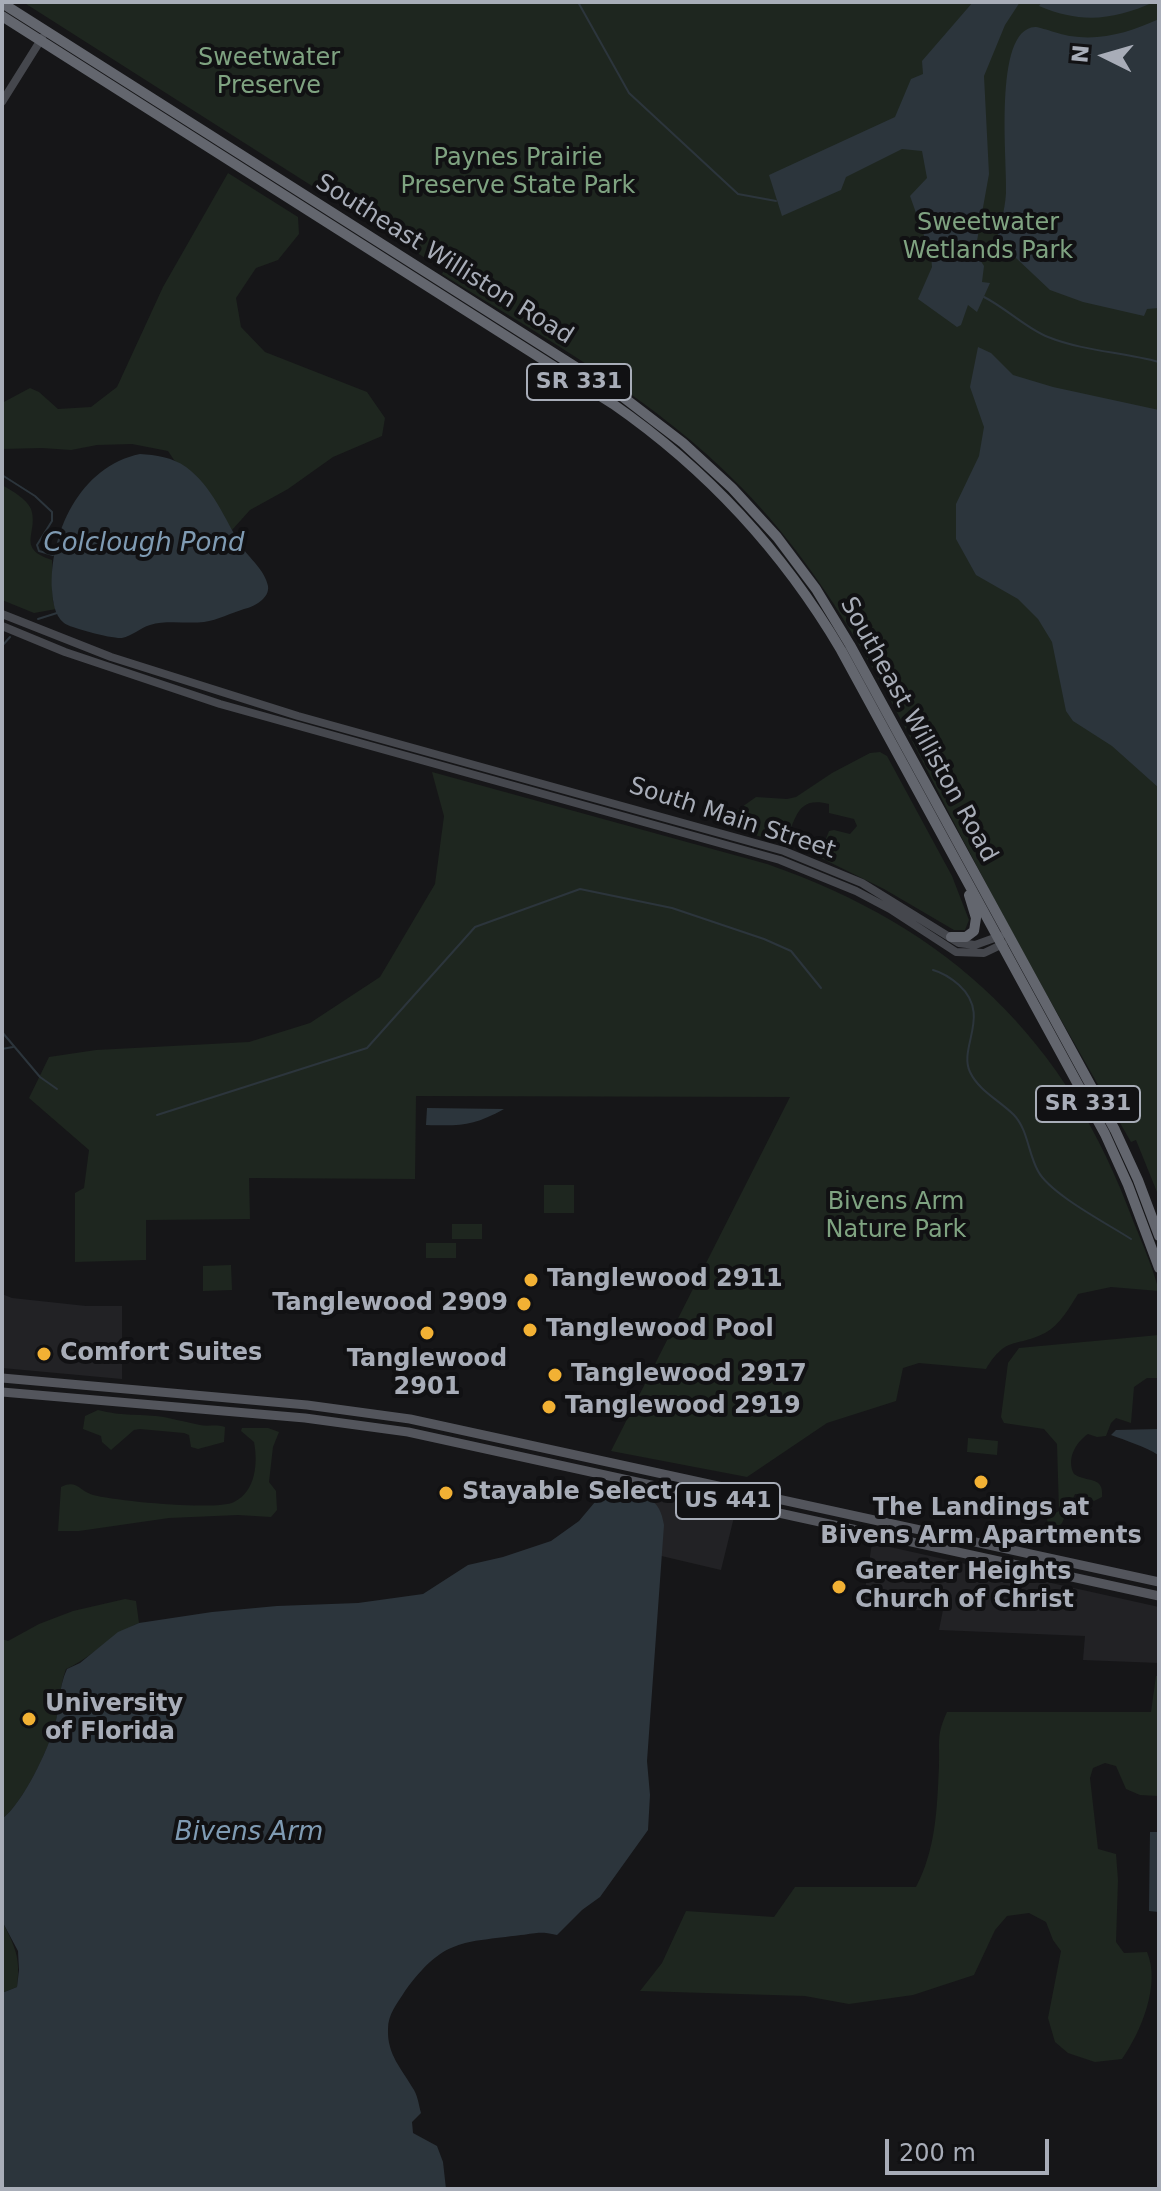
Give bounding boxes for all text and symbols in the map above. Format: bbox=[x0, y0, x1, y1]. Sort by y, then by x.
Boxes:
north arrow bbox=[1065, 16, 1145, 96]
text: N bbox=[1067, 44, 1094, 64]
park label: Sweetwater Preserve bbox=[198, 45, 340, 101]
park label: Paynes Prairie Preserve State Park bbox=[401, 145, 635, 201]
street label: Southeast Williston Road bbox=[310, 169, 578, 351]
park label: Sweetwater Wetlands Park bbox=[903, 210, 1073, 266]
road number: SR 331 bbox=[527, 364, 631, 400]
water label: Colclough Pond bbox=[43, 528, 245, 560]
street label: Southeast Williston Road bbox=[833, 593, 1003, 867]
street label: South Main Street bbox=[625, 772, 839, 866]
road number: SR 331 bbox=[1036, 1086, 1140, 1122]
park label: Bivens Arm Nature Park bbox=[826, 1189, 966, 1245]
place label: Tanglewood 2911 bbox=[547, 1266, 783, 1294]
marker: Tanglewood 2911 bbox=[522, 1271, 540, 1289]
place label: Tanglewood 2909 bbox=[272, 1290, 508, 1318]
marker: Tanglewood 2909 bbox=[515, 1295, 533, 1313]
place label: Tanglewood Pool bbox=[546, 1316, 774, 1344]
marker: Tanglewood Pool bbox=[521, 1321, 539, 1339]
marker: Tanglewood 2901 bbox=[418, 1324, 436, 1342]
place label: Comfort Suites bbox=[60, 1340, 262, 1368]
marker: Comfort Suites bbox=[35, 1345, 53, 1363]
place label: Tanglewood 2901 bbox=[347, 1346, 507, 1402]
place label: Tanglewood 2917 bbox=[571, 1361, 807, 1389]
marker: Tanglewood 2917 bbox=[546, 1366, 564, 1384]
place label: Tanglewood 2919 bbox=[565, 1393, 801, 1421]
marker: Tanglewood 2919 bbox=[540, 1398, 558, 1416]
marker: The Landings at Bivens Arm Apartments bbox=[972, 1473, 990, 1491]
place label: Stayable Select bbox=[462, 1479, 672, 1507]
road number: US 441 bbox=[676, 1483, 780, 1519]
marker: Stayable Select bbox=[437, 1484, 455, 1502]
place label: The Landings at Bivens Arm Apartments bbox=[820, 1495, 1142, 1551]
place label: Greater Heights Church of Christ bbox=[855, 1559, 1074, 1615]
marker: Greater Heights Church of Christ bbox=[830, 1578, 848, 1596]
place label: University of Florida bbox=[45, 1691, 183, 1747]
marker: University of Florida bbox=[20, 1710, 38, 1728]
water label: Bivens Arm bbox=[175, 1817, 323, 1849]
scale bar bbox=[889, 2123, 1053, 2173]
text: 200 m bbox=[899, 2139, 976, 2167]

